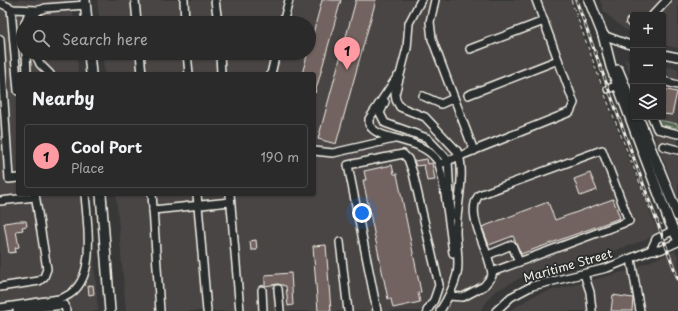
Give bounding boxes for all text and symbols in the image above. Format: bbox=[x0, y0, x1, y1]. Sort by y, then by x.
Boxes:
map controls bbox=[630, 12, 666, 120]
button: + bbox=[630, 12, 666, 48]
search box bbox=[16, 16, 316, 60]
icon: search bbox=[30, 27, 52, 49]
text: Search here bbox=[62, 27, 148, 50]
pin: 1 bbox=[334, 37, 360, 70]
button: − bbox=[630, 48, 666, 84]
button: layers bbox=[630, 84, 666, 120]
text: Nearby bbox=[32, 85, 94, 111]
text: Cool Port bbox=[71, 135, 142, 158]
text: 1 bbox=[43, 147, 49, 166]
text: 190 m bbox=[260, 147, 299, 166]
text: Place bbox=[71, 158, 104, 177]
your location bbox=[352, 203, 372, 223]
street label: Maritime Street bbox=[521, 244, 614, 286]

